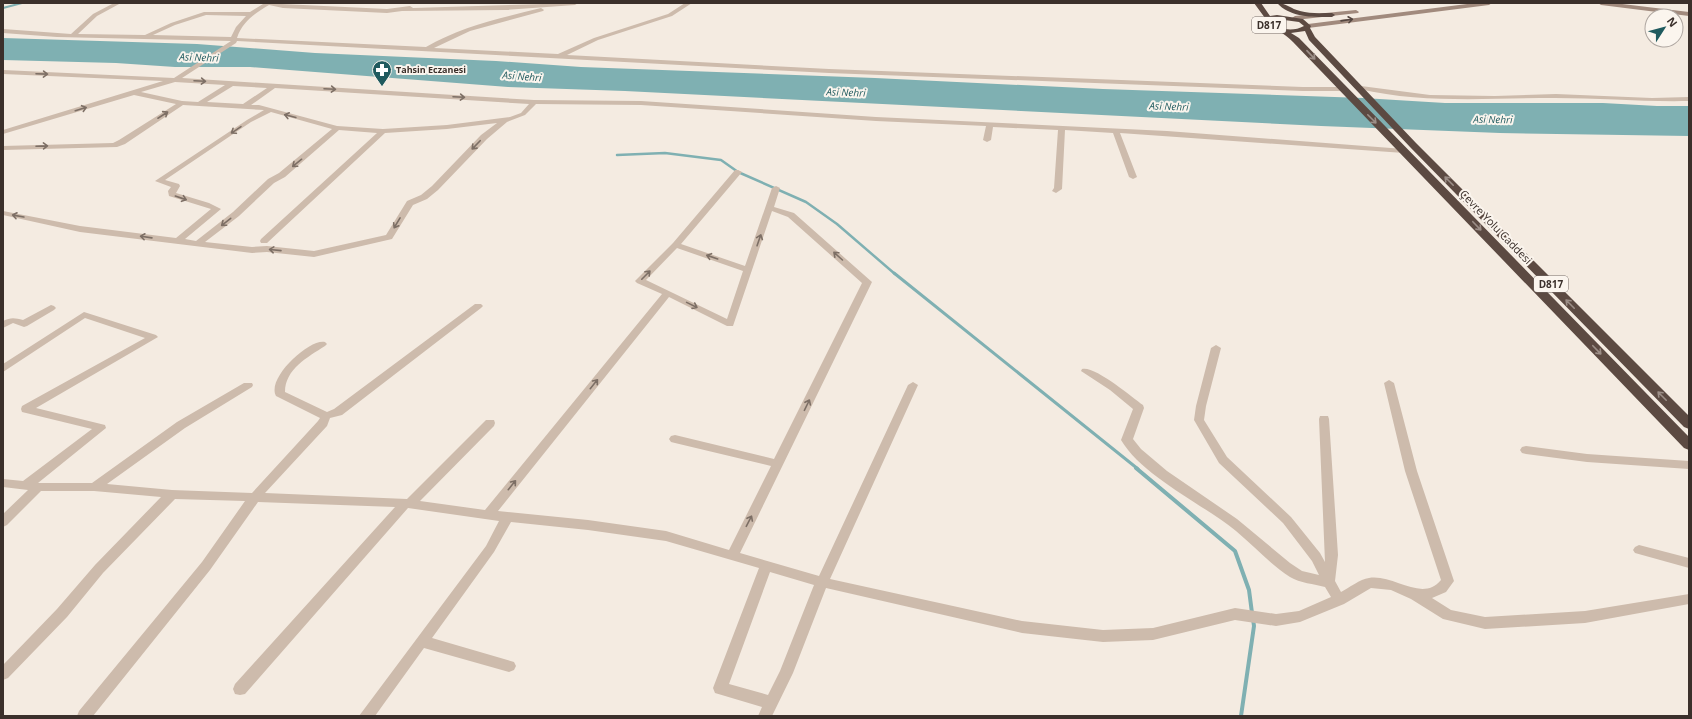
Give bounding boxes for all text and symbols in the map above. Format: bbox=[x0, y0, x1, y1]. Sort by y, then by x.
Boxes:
north arrow bbox=[1644, 8, 1684, 48]
text: N bbox=[1664, 14, 1681, 30]
one-way arrow bbox=[1340, 16, 1353, 24]
road number: D817 bbox=[1252, 17, 1286, 33]
water label: Asi Nehri bbox=[178, 49, 219, 65]
one-way arrow bbox=[1306, 50, 1316, 60]
pharmacy icon: Tahsin Eczanesi bbox=[371, 59, 393, 87]
place label: Tahsin Eczanesi bbox=[396, 63, 466, 76]
water label: Asi Nehri bbox=[501, 68, 543, 84]
one-way arrow bbox=[35, 70, 48, 78]
one-way arrow bbox=[193, 78, 206, 85]
water label: Asi Nehri bbox=[825, 84, 866, 100]
one-way arrow bbox=[323, 86, 336, 93]
one-way arrow bbox=[452, 93, 465, 101]
water label: Asi Nehri bbox=[1148, 98, 1189, 114]
one-way arrow bbox=[74, 105, 87, 112]
one-way arrow bbox=[157, 111, 168, 119]
one-way arrow bbox=[284, 112, 297, 120]
water label: Asi Nehri bbox=[1472, 112, 1513, 126]
one-way arrow bbox=[1367, 114, 1377, 124]
one-way arrow bbox=[231, 126, 242, 134]
one-way arrow bbox=[472, 140, 481, 150]
one-way arrow bbox=[35, 142, 48, 150]
one-way arrow bbox=[291, 158, 302, 167]
one-way arrow bbox=[1445, 176, 1454, 186]
street label: Çevre Yolu Caddesi bbox=[1457, 186, 1536, 267]
one-way arrow bbox=[175, 194, 187, 202]
one-way arrow bbox=[12, 211, 25, 219]
one-way arrow bbox=[220, 217, 231, 226]
one-way arrow bbox=[393, 217, 401, 228]
one-way arrow bbox=[1472, 221, 1482, 231]
one-way arrow bbox=[140, 233, 153, 241]
one-way arrow bbox=[755, 235, 763, 247]
one-way arrow bbox=[269, 246, 282, 254]
one-way arrow bbox=[832, 252, 843, 261]
one-way arrow bbox=[705, 253, 718, 260]
one-way arrow bbox=[641, 270, 651, 280]
road number: D817 bbox=[1534, 276, 1568, 292]
one-way arrow bbox=[1565, 299, 1575, 309]
one-way arrow bbox=[686, 302, 698, 309]
one-way arrow bbox=[1592, 345, 1602, 355]
one-way arrow bbox=[590, 378, 599, 389]
one-way arrow bbox=[1657, 391, 1667, 401]
one-way arrow bbox=[804, 399, 811, 411]
one-way arrow bbox=[508, 479, 517, 490]
one-way arrow bbox=[746, 515, 754, 527]

